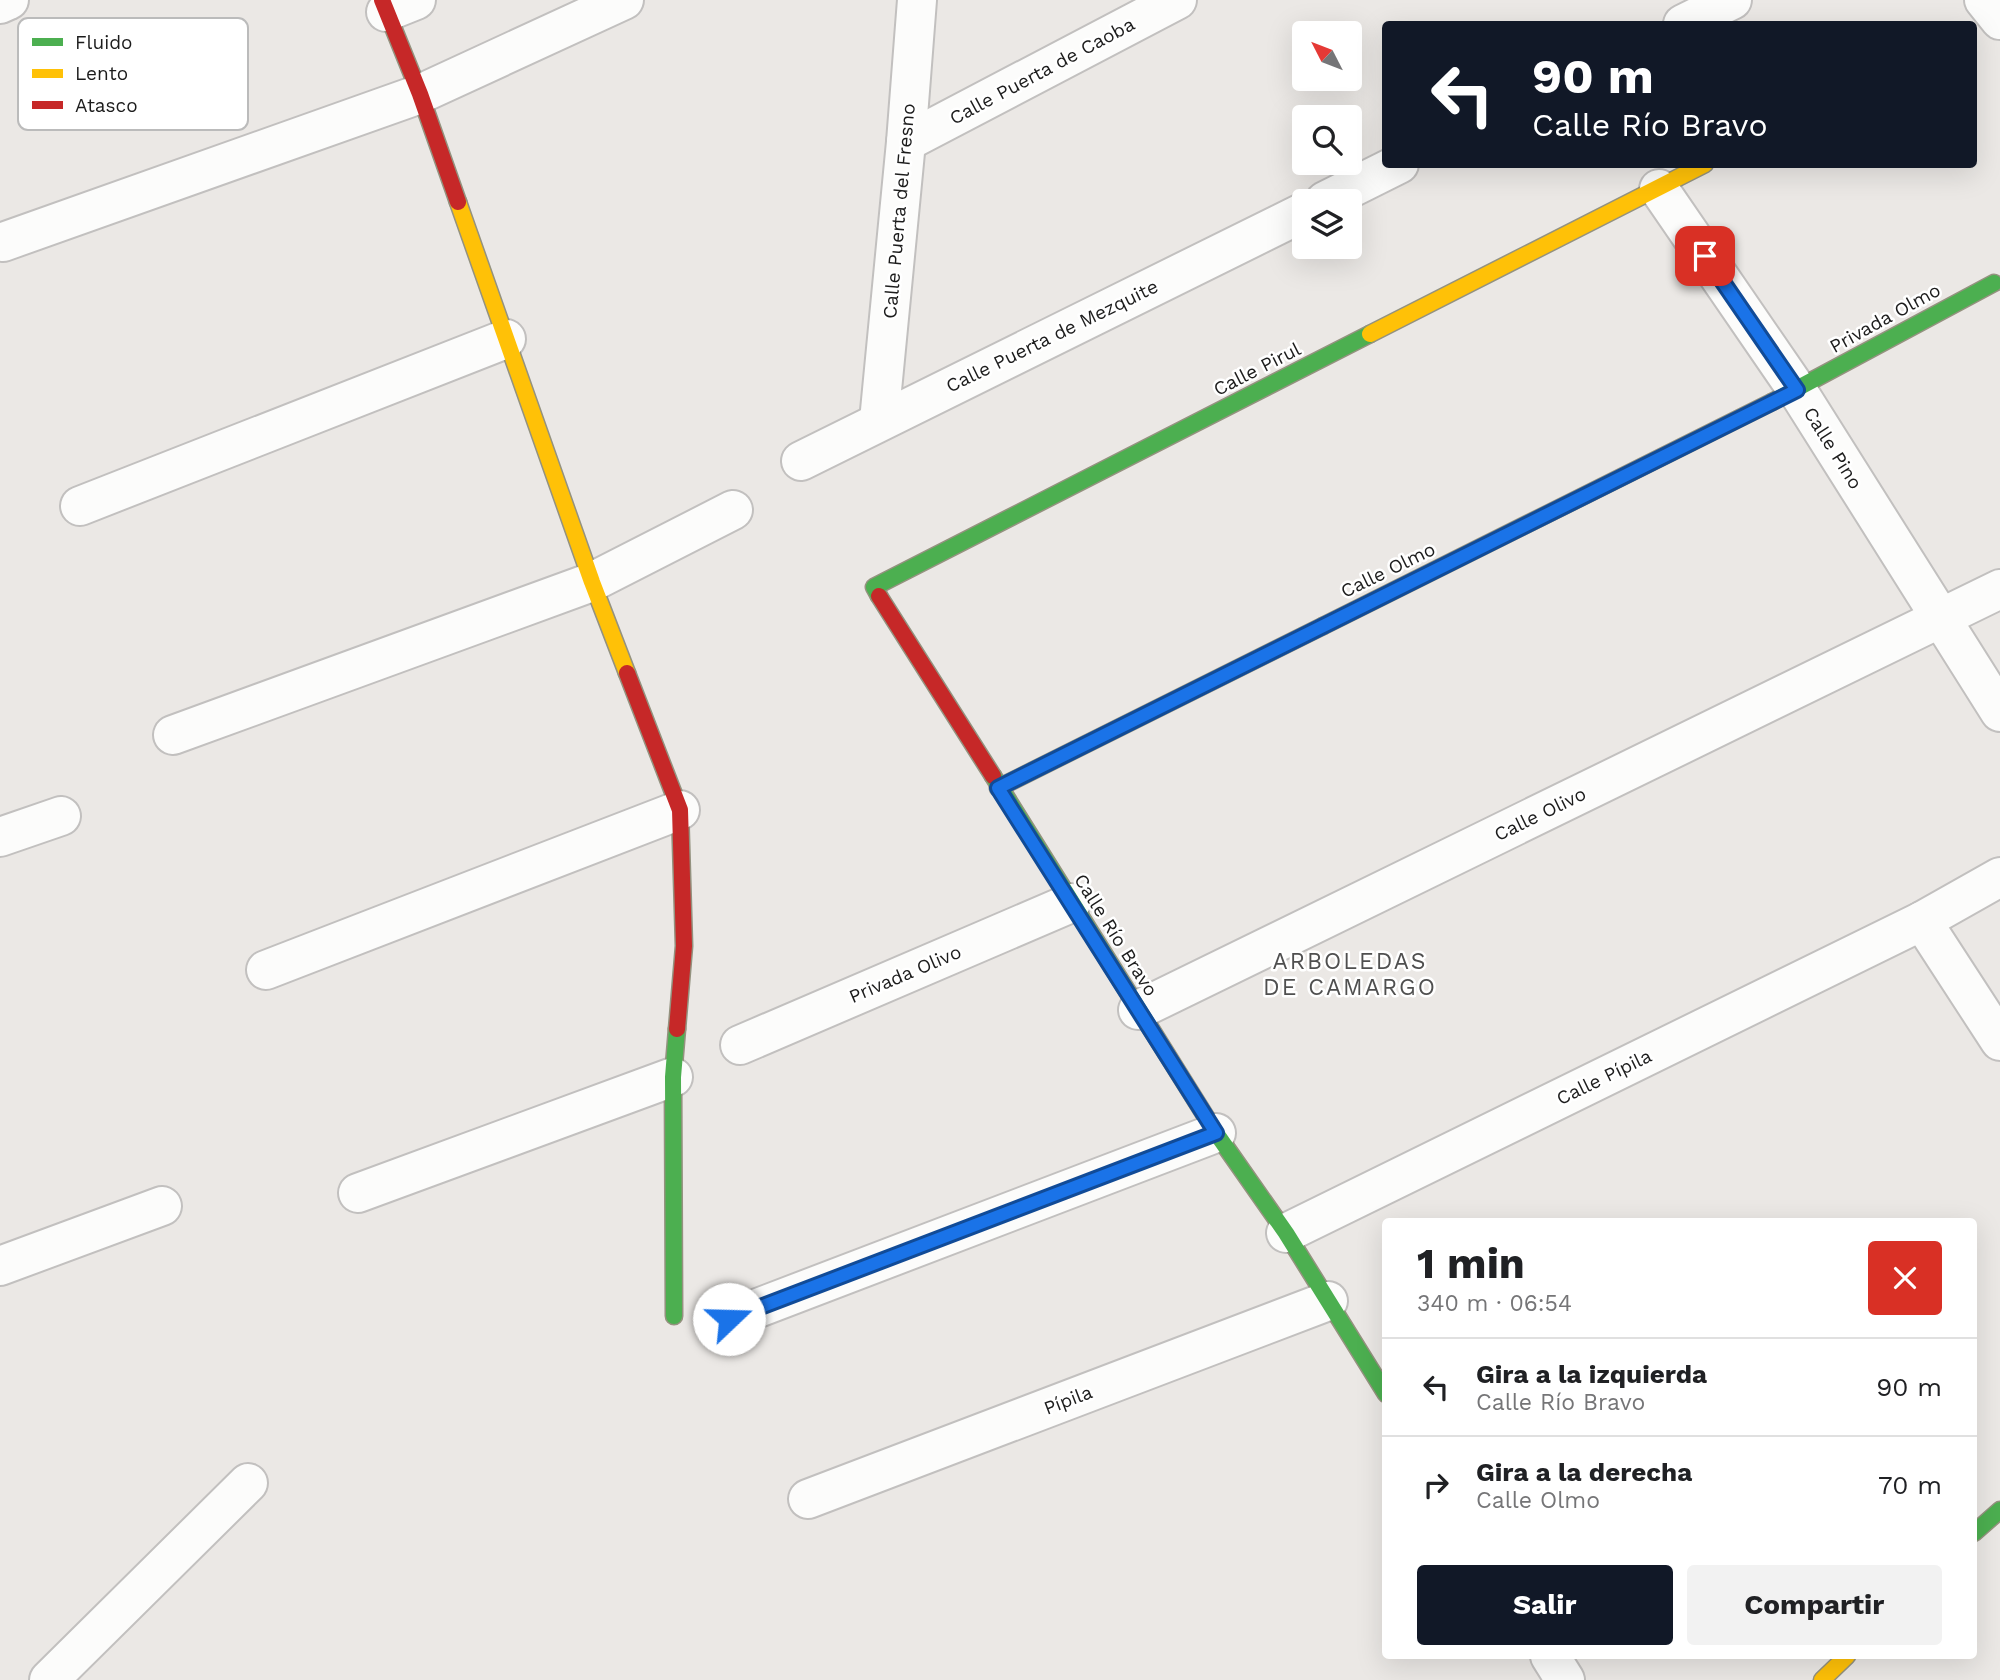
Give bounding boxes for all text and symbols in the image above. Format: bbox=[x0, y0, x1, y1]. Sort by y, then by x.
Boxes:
street label: Calle Puerta de Caoba bbox=[946, 12, 1139, 130]
legend bbox=[18, 18, 248, 130]
north arrow bbox=[1292, 21, 1362, 91]
map controls bbox=[1292, 21, 1362, 259]
text: Fluido bbox=[75, 31, 133, 54]
text: 90 m bbox=[1532, 47, 1654, 105]
icon: left bbox=[1417, 49, 1508, 140]
text: Lento bbox=[75, 62, 128, 85]
text: Atasco bbox=[75, 94, 138, 117]
street label: Calle Puerta del Fresno bbox=[878, 102, 920, 320]
button: search bbox=[1292, 105, 1362, 175]
text: Calle Río Bravo bbox=[1532, 106, 1768, 144]
button: layers bbox=[1292, 189, 1362, 259]
pin bbox=[1675, 226, 1735, 286]
icon: arrive bbox=[1686, 237, 1724, 275]
street label: Calle Puerta de Mezquite bbox=[942, 275, 1162, 397]
street label: Privada Olmo bbox=[1826, 278, 1944, 358]
street label: Calle Pirul bbox=[1210, 337, 1305, 401]
street label: Calle Pino bbox=[1799, 403, 1867, 493]
street label: Calle Olmo bbox=[1337, 537, 1439, 603]
street label: Calle Olivo bbox=[1490, 782, 1590, 846]
street label: Calle Río Bravo bbox=[1069, 870, 1163, 1000]
street label: Privada Olivo bbox=[845, 940, 965, 1008]
district label: ARBOLEDAS DE CAMARGO bbox=[1263, 948, 1437, 1001]
street label: Calle Pípila bbox=[1553, 1044, 1656, 1110]
text: 1 min bbox=[1417, 1239, 1525, 1288]
button: close bbox=[1868, 1241, 1942, 1315]
position arrow bbox=[692, 1282, 766, 1356]
text: 340 m · 06:54 bbox=[1417, 1290, 1572, 1317]
text: Gira a la izquierda bbox=[1476, 1359, 1707, 1389]
icon: left bbox=[1417, 1368, 1455, 1406]
text: 90 m bbox=[1876, 1372, 1942, 1402]
street label: Pípila bbox=[1040, 1380, 1096, 1420]
text: Calle Río Bravo bbox=[1476, 1389, 1645, 1416]
text: Gira a la derecha bbox=[1476, 1457, 1692, 1487]
icon: right bbox=[1417, 1466, 1455, 1504]
text: 70 m bbox=[1878, 1470, 1942, 1500]
text: Calle Olmo bbox=[1476, 1487, 1600, 1514]
button: Salir bbox=[1417, 1565, 1673, 1645]
button: Compartir bbox=[1687, 1565, 1942, 1645]

